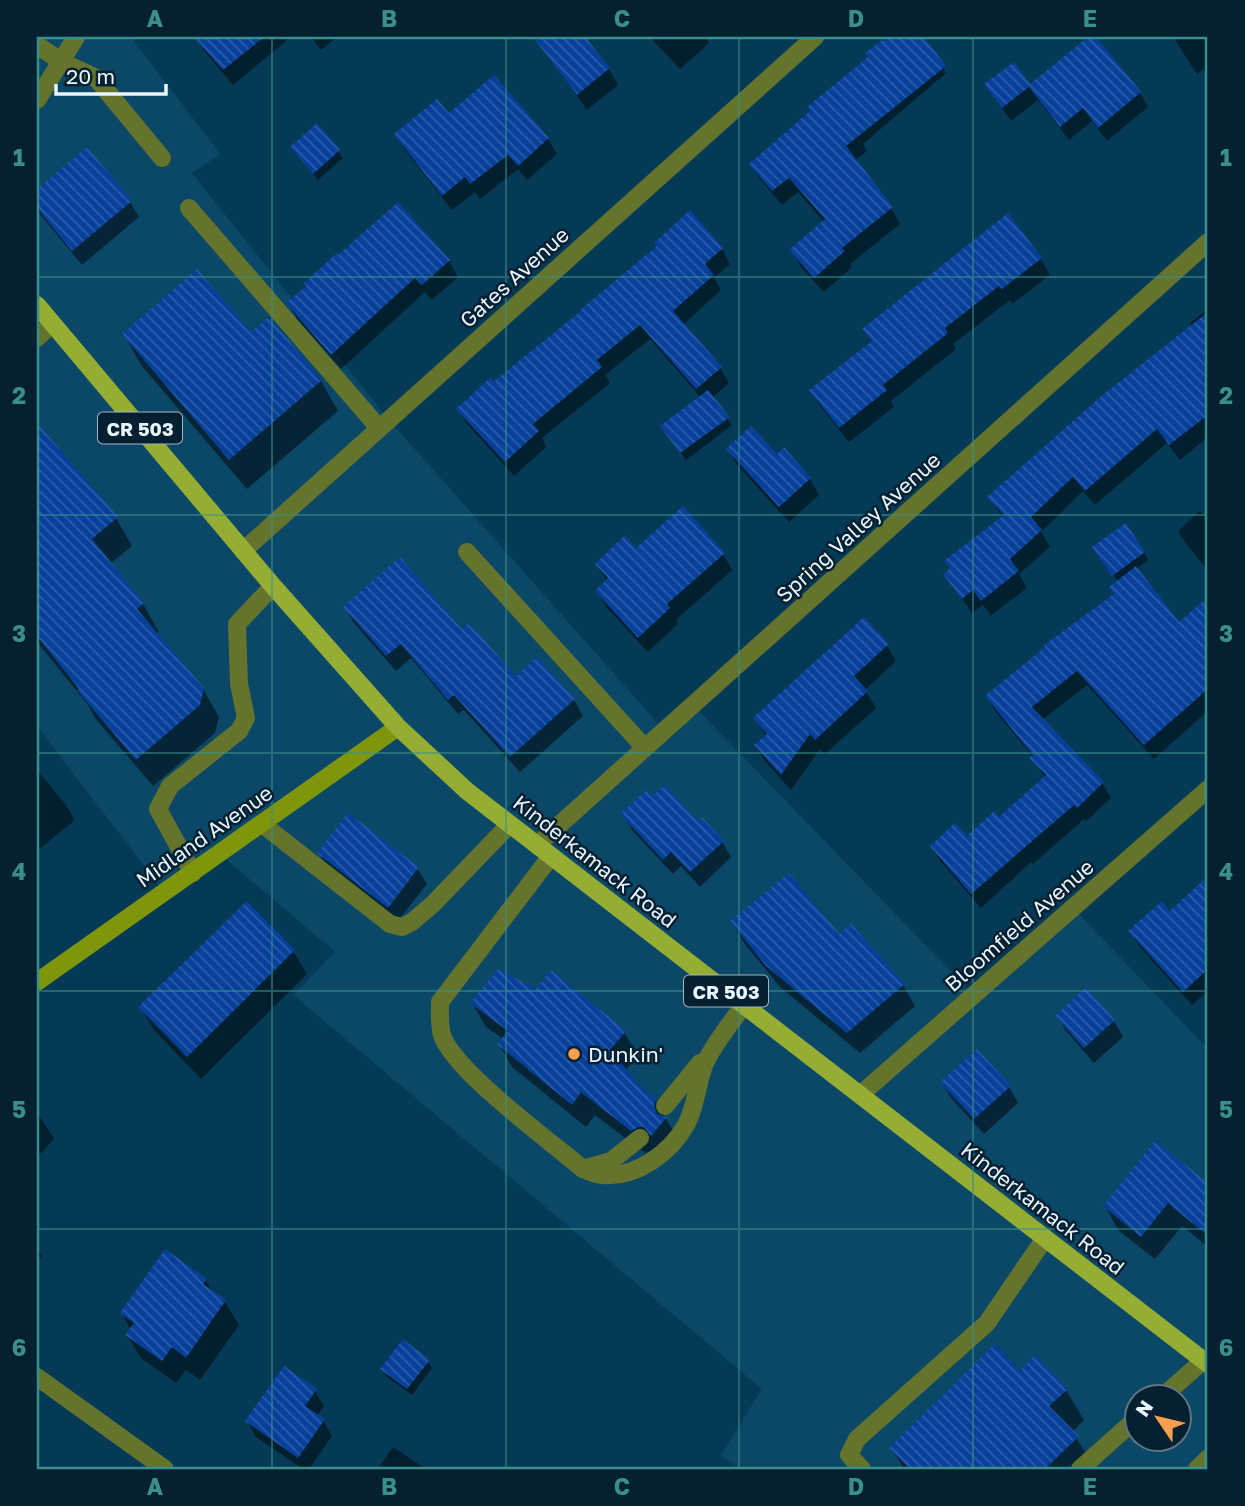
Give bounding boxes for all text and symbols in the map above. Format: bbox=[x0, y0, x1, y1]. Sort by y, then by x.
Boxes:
text: A bbox=[147, 4, 164, 32]
text: B bbox=[381, 4, 397, 32]
text: C bbox=[614, 4, 630, 32]
text: D bbox=[848, 4, 864, 32]
text: E bbox=[1083, 4, 1097, 32]
scale bar bbox=[56, 52, 166, 96]
text: 20 m bbox=[66, 63, 115, 89]
text: 1 bbox=[13, 143, 25, 171]
text: 1 bbox=[1220, 143, 1232, 171]
street label: Gates Avenue bbox=[454, 221, 574, 333]
text: 2 bbox=[12, 381, 26, 409]
text: 2 bbox=[1219, 381, 1233, 409]
road number: CR 503 bbox=[98, 412, 182, 444]
street label: Spring Valley Avenue bbox=[771, 446, 945, 608]
text: 3 bbox=[12, 619, 26, 647]
text: 3 bbox=[1219, 619, 1233, 647]
street label: Midland Avenue bbox=[131, 779, 277, 893]
street label: Kinderkamack Road bbox=[508, 789, 682, 933]
street label: Bloomfield Avenue bbox=[939, 853, 1099, 997]
text: 4 bbox=[12, 857, 26, 885]
text: 4 bbox=[1219, 857, 1233, 885]
road number: CR 503 bbox=[684, 976, 768, 1007]
place label: Dunkin' bbox=[588, 1041, 663, 1067]
marker: Dunkin' bbox=[566, 1046, 582, 1062]
text: 5 bbox=[12, 1095, 26, 1123]
text: 5 bbox=[1219, 1095, 1233, 1123]
street label: Kinderkamack Road bbox=[956, 1136, 1130, 1280]
text: 6 bbox=[12, 1333, 26, 1361]
text: 6 bbox=[1219, 1333, 1233, 1361]
north arrow bbox=[1122, 1384, 1192, 1454]
text: N bbox=[1130, 1395, 1157, 1420]
text: A bbox=[147, 1472, 164, 1500]
text: B bbox=[381, 1472, 397, 1500]
text: C bbox=[614, 1472, 630, 1500]
text: D bbox=[848, 1472, 864, 1500]
text: E bbox=[1083, 1472, 1097, 1500]

